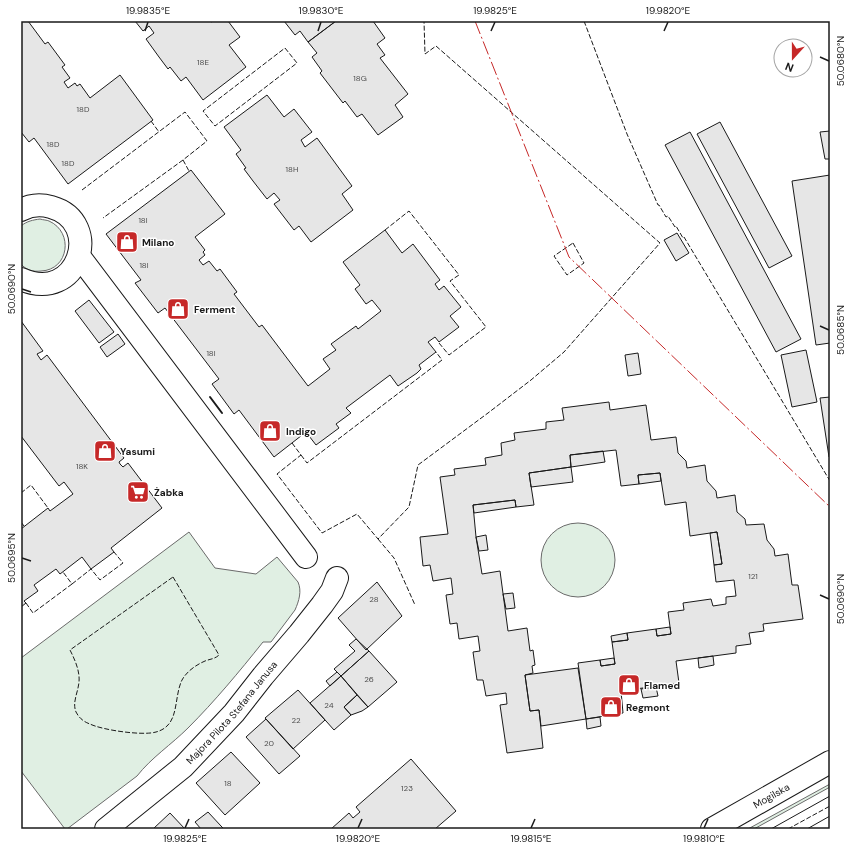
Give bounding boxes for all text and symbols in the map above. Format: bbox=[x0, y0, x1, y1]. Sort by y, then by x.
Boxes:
text: 19.9835°E bbox=[126, 4, 170, 17]
text: 19.9830°E bbox=[299, 4, 344, 17]
text: 19.9825°E bbox=[473, 4, 517, 17]
text: 19.9820°E bbox=[646, 4, 691, 17]
text: 50.0680°N bbox=[834, 36, 847, 86]
north arrow bbox=[773, 38, 813, 78]
house number: 18E bbox=[197, 57, 209, 67]
text: N bbox=[783, 59, 796, 75]
house number: 18G bbox=[353, 73, 367, 83]
house number: 18D bbox=[77, 104, 90, 114]
house number: 18D bbox=[47, 139, 60, 149]
house number: 18D bbox=[62, 158, 75, 168]
house number: 18H bbox=[286, 164, 298, 174]
house number: 18I bbox=[138, 215, 148, 225]
shop icon: Milano bbox=[114, 229, 140, 255]
place label: Milano bbox=[142, 236, 174, 249]
house number: 18I bbox=[139, 260, 149, 270]
text: 50.0690°N bbox=[5, 264, 18, 314]
shop icon: Ferment bbox=[165, 296, 191, 322]
place label: Ferment bbox=[194, 303, 235, 316]
text: 50.0685°N bbox=[834, 305, 847, 355]
house number: 18I bbox=[206, 348, 216, 358]
shop icon: Indigo bbox=[257, 418, 283, 444]
place label: Indigo bbox=[286, 425, 316, 438]
shop icon: Yasumi bbox=[92, 438, 118, 464]
place label: Yasumi bbox=[120, 445, 155, 458]
house number: 18K bbox=[76, 461, 88, 471]
supermarket icon: Żabka bbox=[125, 479, 151, 505]
place label: Żabka bbox=[154, 486, 184, 499]
text: 50.0695°N bbox=[5, 533, 18, 583]
house number: 121 bbox=[748, 571, 758, 581]
text: 50.0690°N bbox=[834, 574, 847, 624]
house number: 28 bbox=[369, 594, 379, 604]
street label: Majora Pilota Stefana Janusa bbox=[183, 658, 280, 767]
shop icon: Flamed bbox=[616, 672, 642, 698]
house number: 26 bbox=[364, 674, 374, 684]
place label: Flamed bbox=[644, 679, 680, 692]
shop icon: Regmont bbox=[598, 694, 624, 720]
house number: 24 bbox=[324, 700, 334, 710]
place label: Regmont bbox=[626, 701, 670, 714]
house number: 22 bbox=[291, 715, 301, 725]
house number: 20 bbox=[264, 738, 275, 748]
house number: 18 bbox=[224, 778, 232, 788]
street label: Mogilska bbox=[751, 780, 792, 811]
house number: 123 bbox=[401, 783, 413, 793]
text: 19.9825°E bbox=[163, 832, 207, 845]
text: 19.9820°E bbox=[336, 832, 381, 845]
text: 19.9815°E bbox=[510, 832, 552, 845]
text: 19.9810°E bbox=[683, 832, 725, 845]

